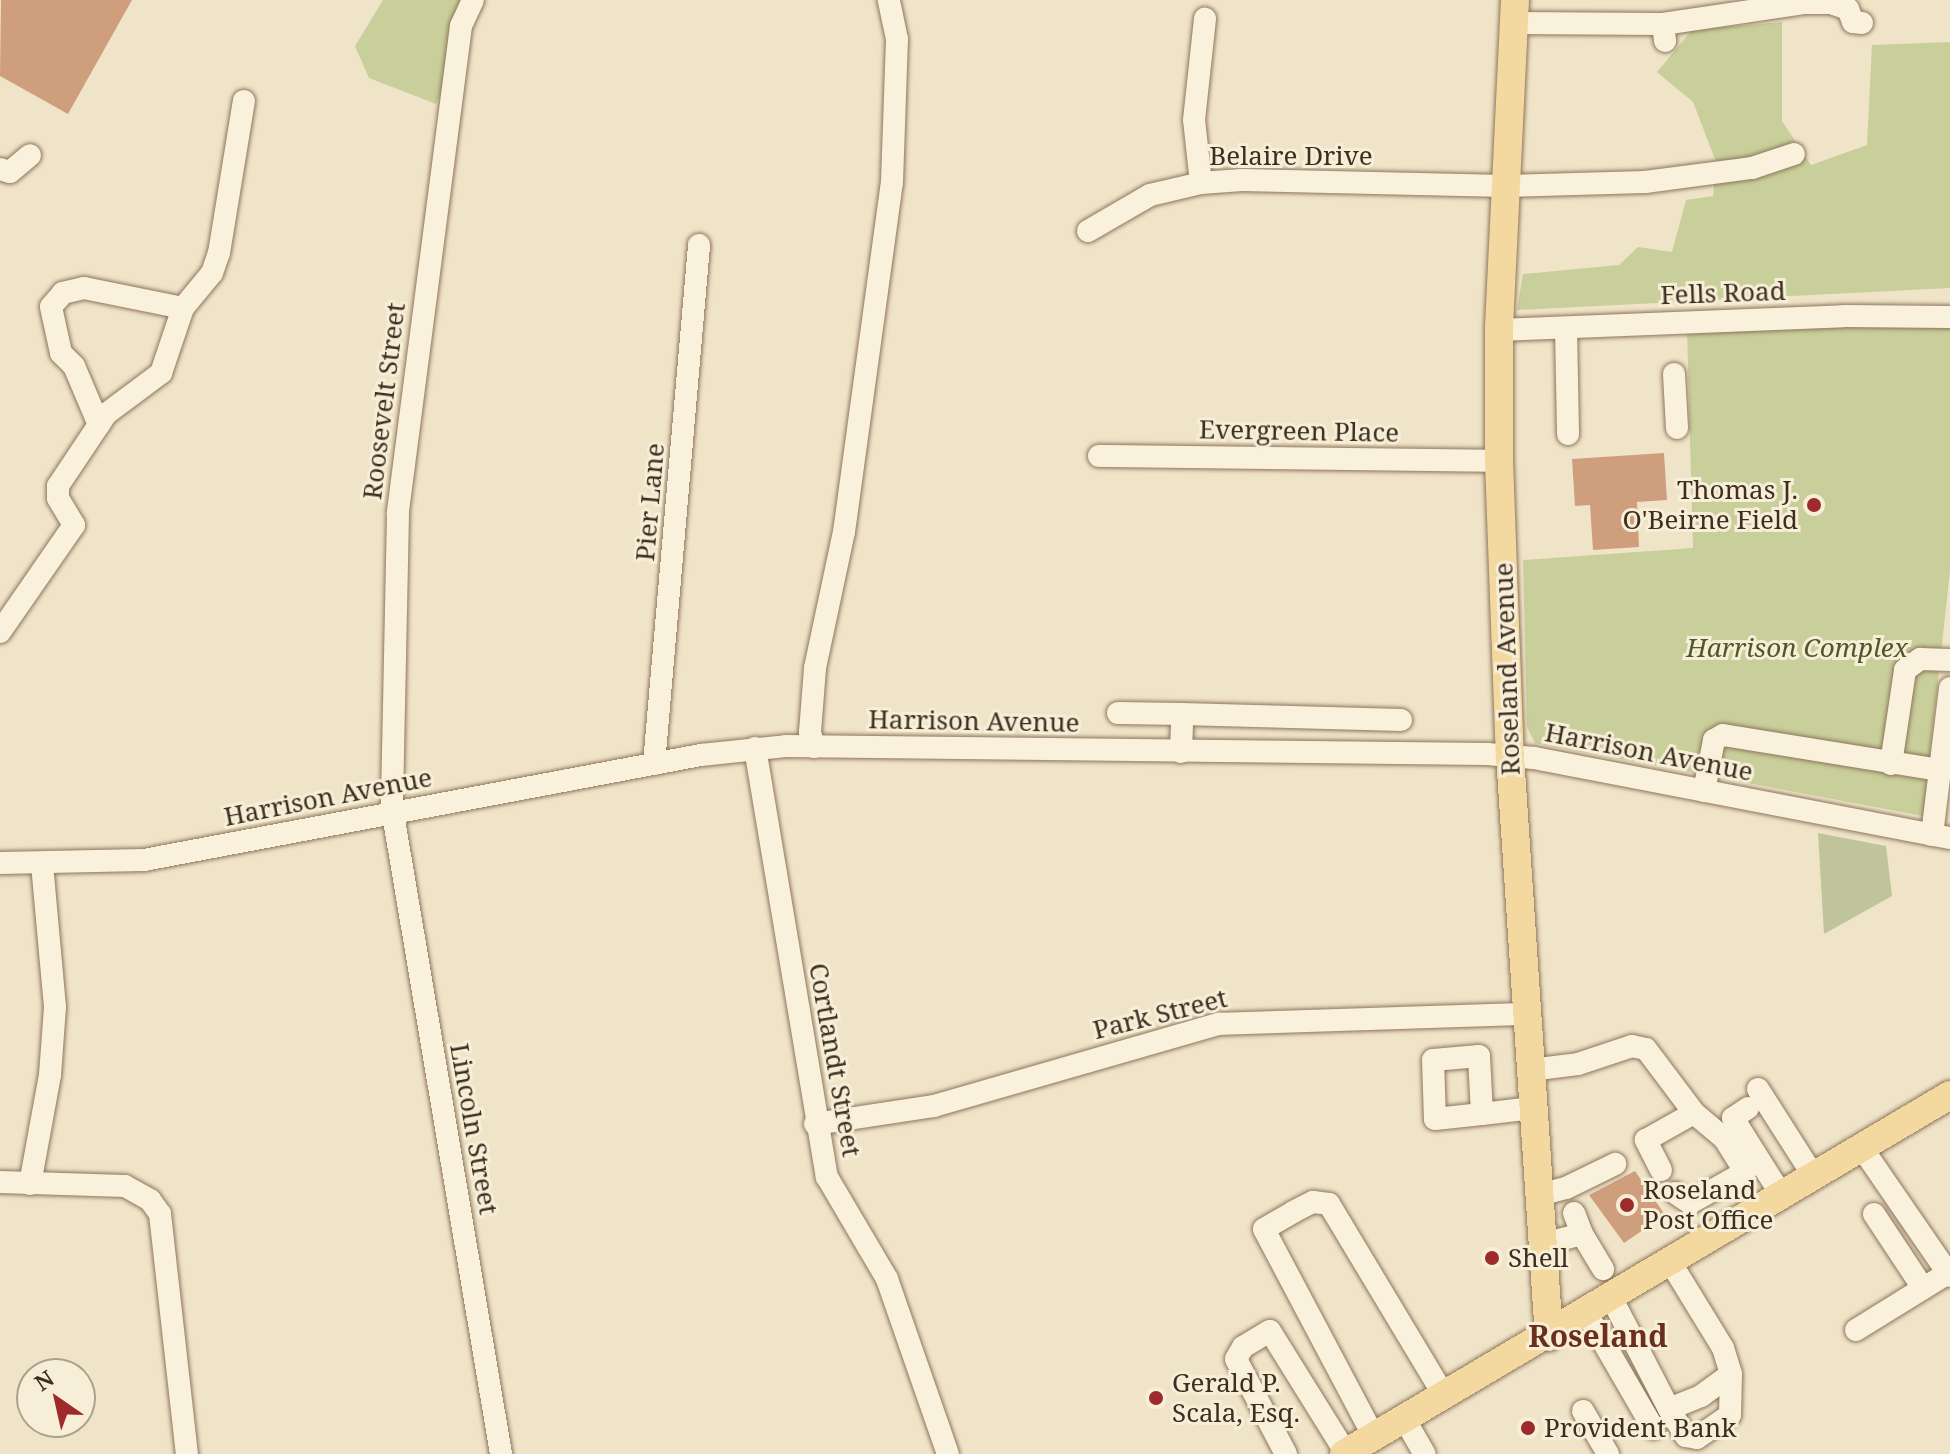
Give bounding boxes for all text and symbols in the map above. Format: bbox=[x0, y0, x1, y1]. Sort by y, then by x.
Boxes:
street label: Belaire Drive bbox=[1209, 140, 1373, 172]
street label: Fells Road bbox=[1660, 275, 1786, 311]
street label: Roosevelt Street bbox=[356, 301, 412, 501]
street label: Evergreen Place bbox=[1199, 414, 1399, 448]
street label: Pier Lane bbox=[629, 442, 671, 562]
place label: Thomas J. O'Beirne Field bbox=[1622, 474, 1798, 536]
marker: Thomas J. O'Beirne Field bbox=[1805, 496, 1823, 514]
street label: Roseland Avenue bbox=[1488, 562, 1526, 776]
park label: Harrison Complex bbox=[1686, 632, 1908, 664]
street label: Harrison Avenue bbox=[868, 704, 1080, 738]
street label: Harrison Avenue bbox=[1542, 717, 1756, 787]
street label: Harrison Avenue bbox=[221, 762, 435, 832]
street label: Cortlandt Street bbox=[803, 961, 867, 1159]
street label: Park Street bbox=[1090, 982, 1230, 1046]
street label: Lincoln Street bbox=[444, 1041, 504, 1217]
place label: Roseland Post Office bbox=[1643, 1174, 1773, 1236]
marker: Roseland Post Office bbox=[1618, 1196, 1636, 1214]
place label: Shell bbox=[1508, 1242, 1569, 1274]
marker: Shell bbox=[1483, 1249, 1501, 1267]
district label: Roseland bbox=[1528, 1318, 1668, 1354]
north arrow bbox=[16, 1358, 96, 1438]
text: N bbox=[28, 1362, 59, 1397]
place label: Gerald P. Scala, Esq. bbox=[1172, 1367, 1300, 1428]
marker: Gerald P. Scala, Esq. bbox=[1147, 1389, 1165, 1407]
place label: Provident Bank bbox=[1544, 1412, 1737, 1444]
marker: Provident Bank bbox=[1519, 1419, 1537, 1437]

